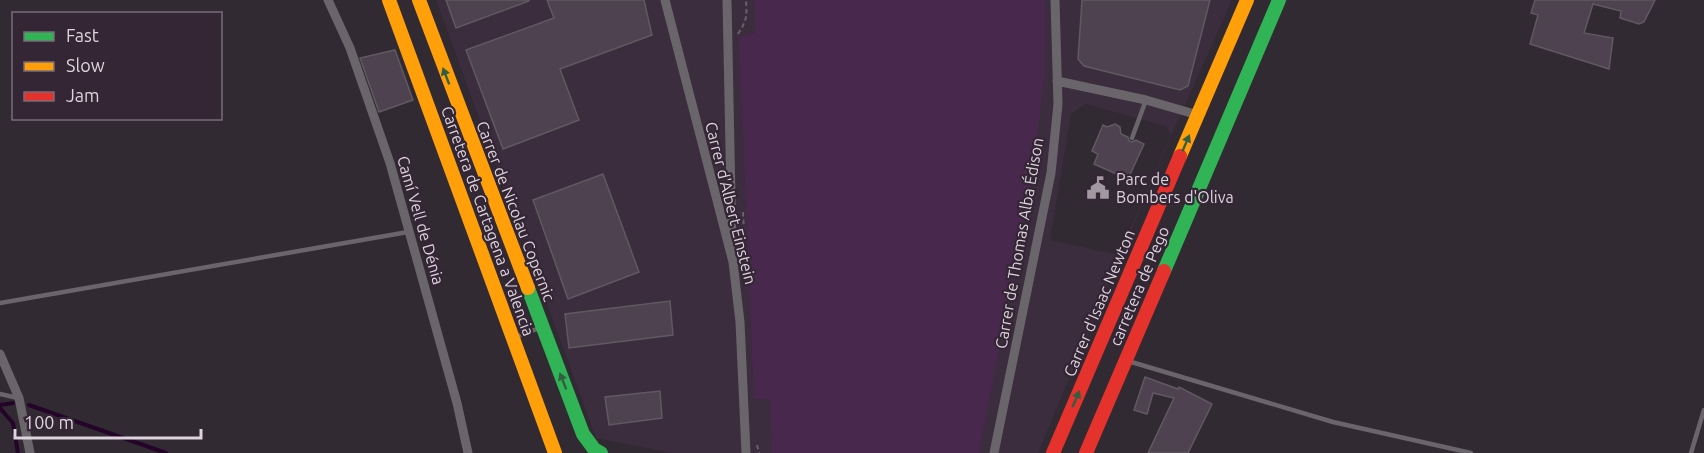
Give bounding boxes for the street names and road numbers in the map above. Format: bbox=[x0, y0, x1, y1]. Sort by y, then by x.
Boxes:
street label: Carretera de Cartagena a Valencia bbox=[438, 104, 538, 338]
street label: Carrer de Nicolau Copernic bbox=[473, 118, 559, 304]
street label: Carrer d'Albert Einstein bbox=[702, 120, 760, 286]
street label: Carrer de Thomas Alba Édison bbox=[990, 136, 1046, 350]
street label: Camí Vell de Dénia bbox=[394, 154, 448, 286]
street label: carretera de Pego bbox=[1106, 224, 1172, 348]
street label: Carrer d'Isaac Newton bbox=[1060, 227, 1138, 379]

